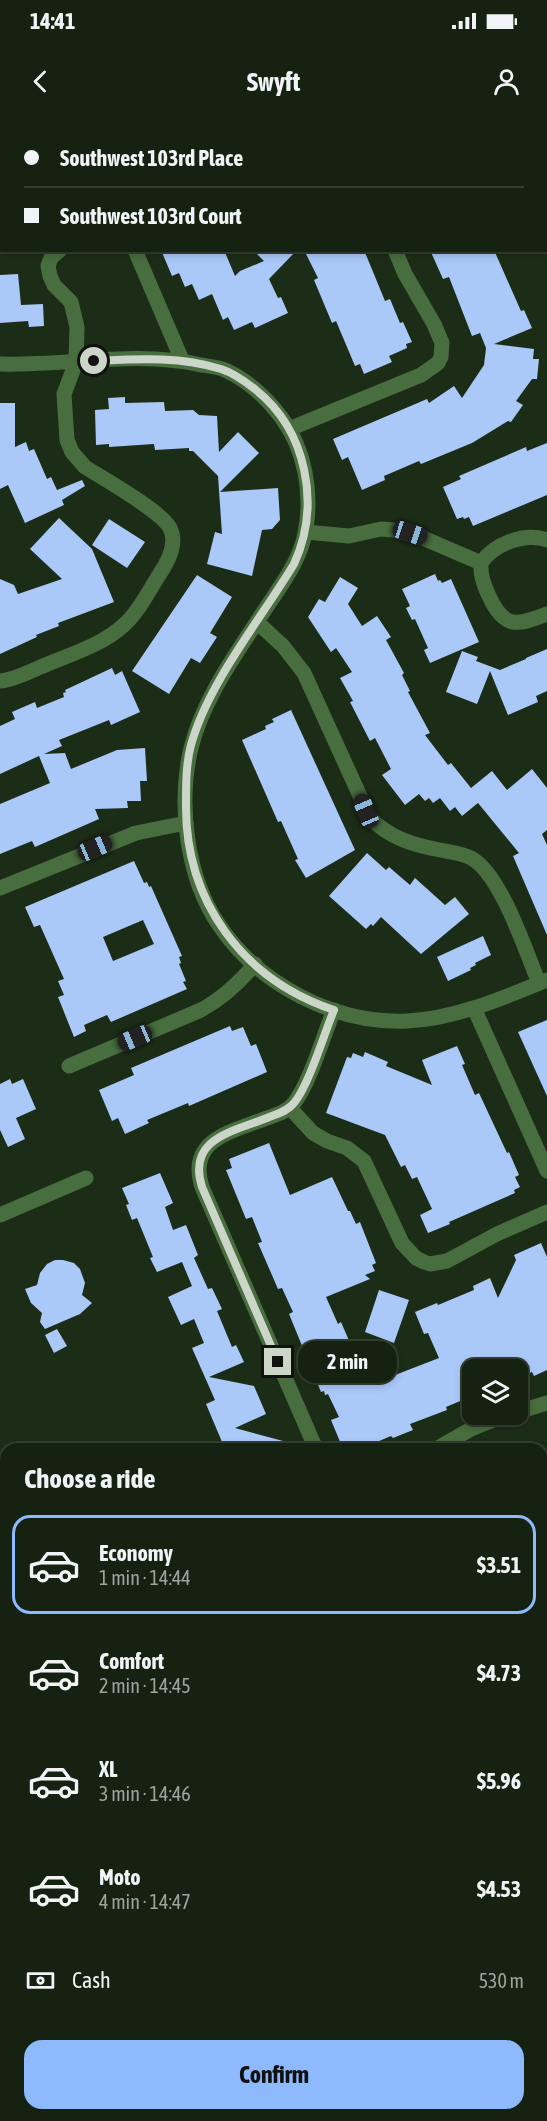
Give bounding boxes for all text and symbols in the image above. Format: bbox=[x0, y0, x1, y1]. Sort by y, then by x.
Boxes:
text: 14:41 bbox=[30, 8, 75, 34]
icon: back bbox=[24, 65, 57, 98]
icon: person bbox=[490, 65, 523, 98]
text: Swyft bbox=[247, 66, 300, 97]
text: Southwest 103rd Place bbox=[60, 145, 243, 171]
text: Southwest 103rd Court bbox=[60, 203, 242, 229]
route start bbox=[80, 347, 107, 374]
car bbox=[390, 519, 430, 547]
car bbox=[351, 791, 381, 831]
car bbox=[75, 833, 115, 863]
car bbox=[115, 1023, 155, 1053]
callout: 2 min bbox=[299, 1341, 398, 1383]
route end bbox=[264, 1348, 291, 1375]
text: 2 min bbox=[327, 1350, 368, 1373]
map controls bbox=[462, 1359, 528, 1425]
button: layers bbox=[462, 1359, 528, 1425]
text: Choose a ride bbox=[24, 1463, 156, 1494]
icon: car bbox=[27, 1538, 81, 1592]
text: Economy bbox=[99, 1540, 173, 1566]
text: $3.51 bbox=[477, 1552, 521, 1578]
text: 1 min · 14:44 bbox=[99, 1566, 191, 1589]
icon: car bbox=[27, 1646, 81, 1700]
text: Comfort bbox=[99, 1648, 164, 1674]
text: $4.73 bbox=[477, 1660, 521, 1686]
text: 2 min · 14:45 bbox=[99, 1674, 191, 1697]
icon: car bbox=[27, 1754, 81, 1808]
text: XL bbox=[99, 1756, 117, 1782]
text: $5.96 bbox=[477, 1768, 521, 1794]
text: 3 min · 14:46 bbox=[99, 1782, 191, 1805]
icon: car bbox=[27, 1862, 81, 1916]
text: Moto bbox=[99, 1864, 141, 1890]
text: $4.53 bbox=[477, 1876, 521, 1902]
text: 4 min · 14:47 bbox=[99, 1890, 191, 1913]
icon: cash bbox=[24, 1964, 57, 1997]
text: Cash bbox=[72, 1967, 111, 1993]
text: 530 m bbox=[479, 1969, 524, 1992]
button: Confirm bbox=[24, 2040, 524, 2109]

